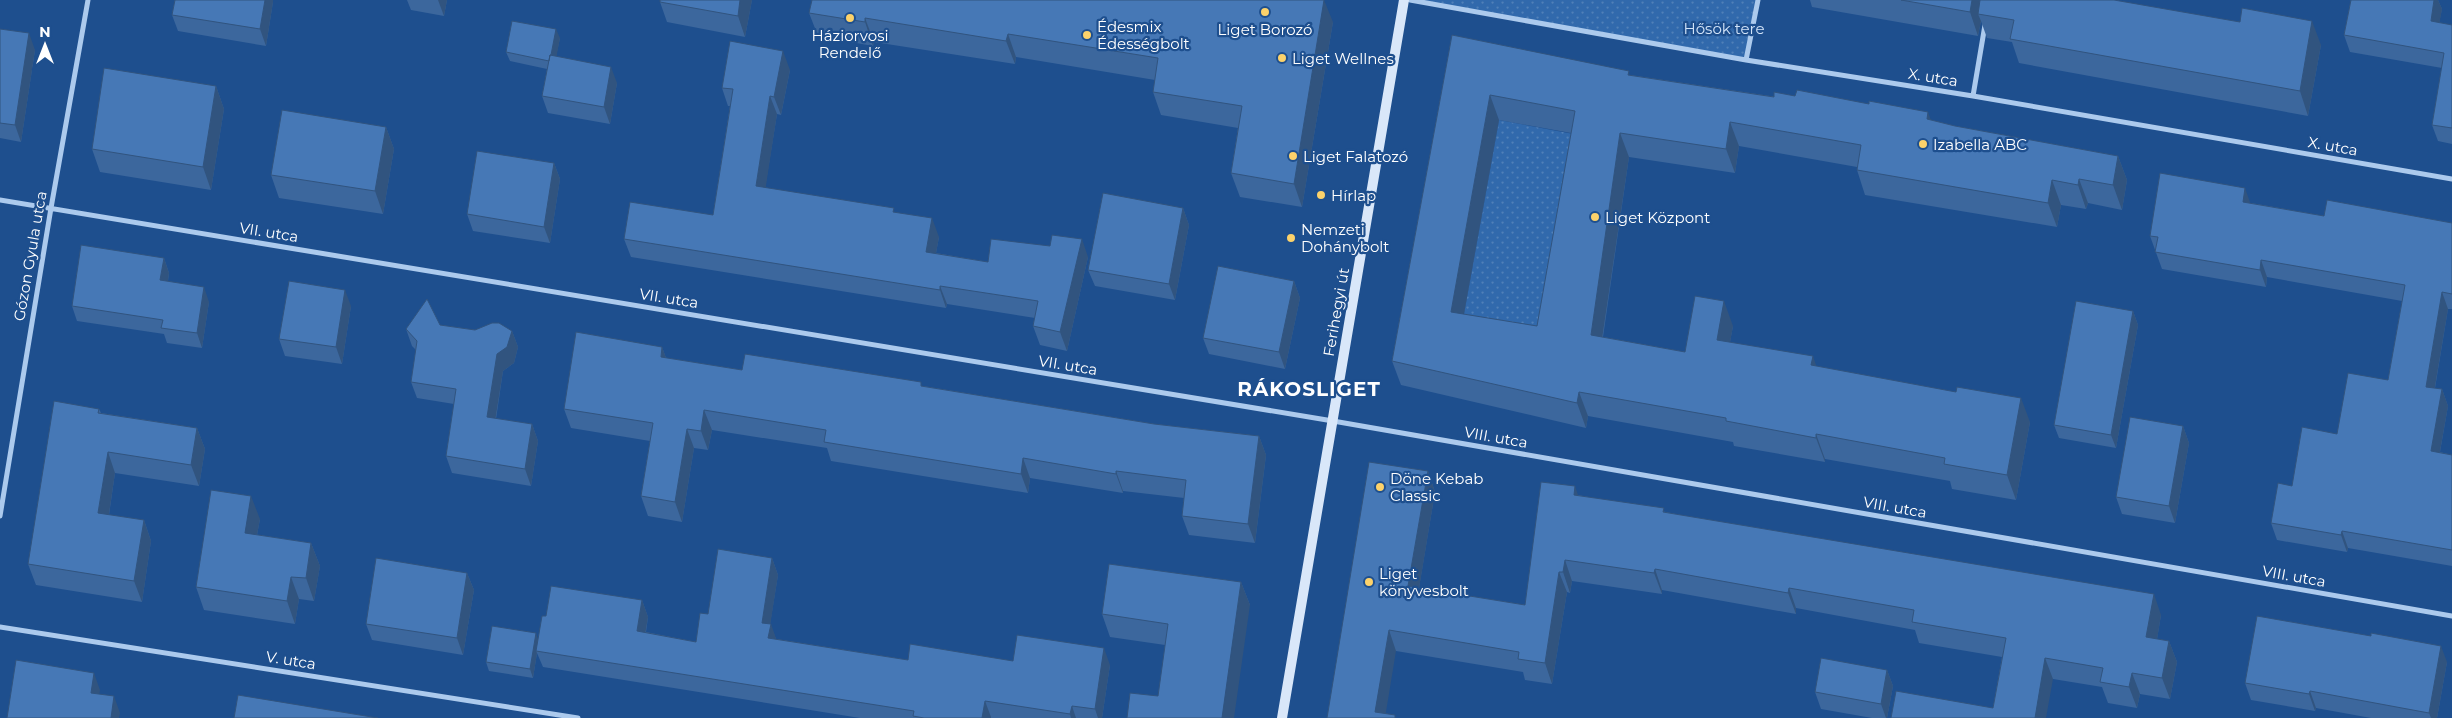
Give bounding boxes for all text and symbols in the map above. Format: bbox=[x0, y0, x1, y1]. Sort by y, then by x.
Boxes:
marker: Liget Borozó bbox=[1259, 6, 1271, 18]
marker: Háziorvosi Rendelő bbox=[844, 12, 856, 24]
place label: Édesmix Édességbolt bbox=[1097, 17, 1190, 53]
park label: Hősök tere bbox=[1684, 19, 1764, 38]
north arrow bbox=[20, 20, 70, 70]
place label: Liget Borozó bbox=[1218, 20, 1312, 39]
text: N bbox=[39, 23, 51, 41]
place label: Háziorvosi Rendelő bbox=[811, 26, 889, 62]
marker: Édesmix Édességbolt bbox=[1081, 29, 1093, 41]
place label: Liget Wellnes bbox=[1292, 49, 1394, 68]
marker: Liget Wellnes bbox=[1276, 52, 1288, 64]
street label: X. utca bbox=[1907, 64, 1959, 90]
street label: X. utca bbox=[2307, 132, 2359, 160]
place label: Izabella ABC bbox=[1933, 135, 2027, 154]
marker: Izabella ABC bbox=[1917, 138, 1929, 150]
place label: Liget Falatozó bbox=[1303, 147, 1408, 166]
marker: Liget Falatozó bbox=[1287, 150, 1299, 162]
place label: Hírlap bbox=[1331, 186, 1376, 205]
marker: Hírlap bbox=[1315, 189, 1327, 201]
street label: Gózon Gyula utca bbox=[9, 190, 51, 322]
place label: Liget Központ bbox=[1605, 208, 1710, 227]
marker: Liget Központ bbox=[1589, 211, 1601, 223]
street label: VII. utca bbox=[238, 218, 300, 246]
place label: Nemzeti Dohánybolt bbox=[1301, 220, 1389, 256]
marker: Nemzeti Dohánybolt bbox=[1285, 232, 1297, 244]
street label: Ferihegyi út bbox=[1319, 266, 1353, 358]
street label: VII. utca bbox=[638, 284, 700, 312]
street label: VII. utca bbox=[1037, 351, 1099, 379]
district label: RÁKOSLIGET bbox=[1237, 377, 1381, 401]
street label: VIII. utca bbox=[1463, 422, 1529, 452]
place label: Döne Kebab Classic bbox=[1390, 469, 1483, 505]
marker: Döne Kebab Classic bbox=[1374, 481, 1386, 493]
street label: VIII. utca bbox=[1862, 492, 1928, 522]
street label: VIII. utca bbox=[2261, 561, 2327, 591]
place label: Liget könyvesbolt bbox=[1379, 564, 1469, 600]
marker: Liget könyvesbolt bbox=[1363, 576, 1375, 588]
street label: V. utca bbox=[265, 647, 317, 673]

